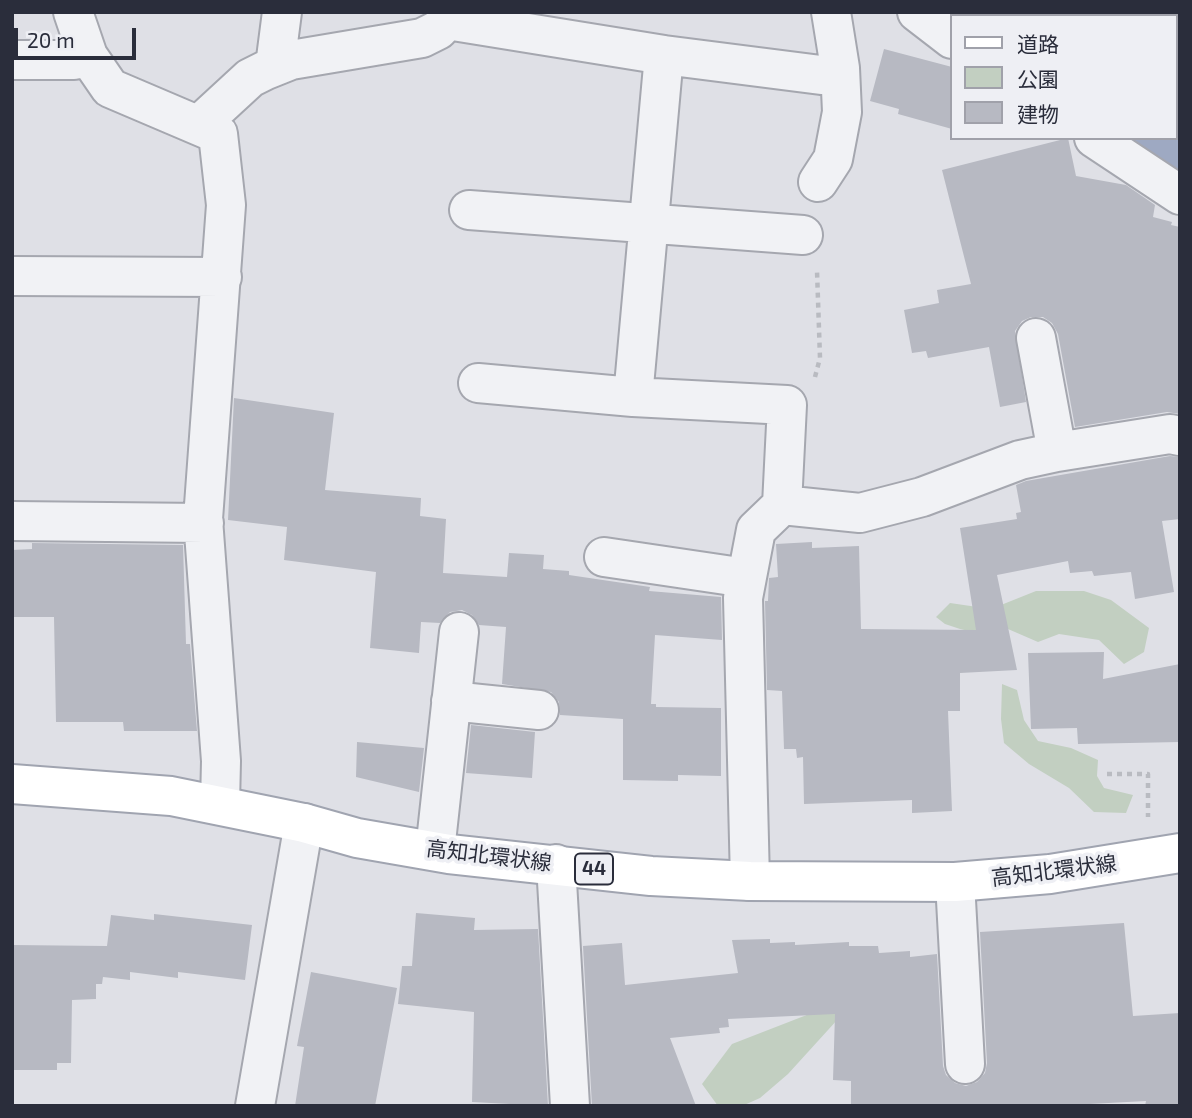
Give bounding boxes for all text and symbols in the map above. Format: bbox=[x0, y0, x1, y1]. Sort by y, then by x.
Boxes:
scale bar bbox=[18, 14, 140, 58]
legend bbox=[950, 14, 1178, 140]
text: 20 m bbox=[27, 27, 75, 52]
text: 道路 bbox=[1017, 31, 1059, 56]
text: 公園 bbox=[1017, 66, 1059, 91]
text: 建物 bbox=[1017, 101, 1059, 126]
street label: 高知北環状線 bbox=[425, 836, 553, 876]
street label: 高知北環状線 bbox=[990, 851, 1118, 891]
road number: 44 bbox=[575, 854, 613, 884]

